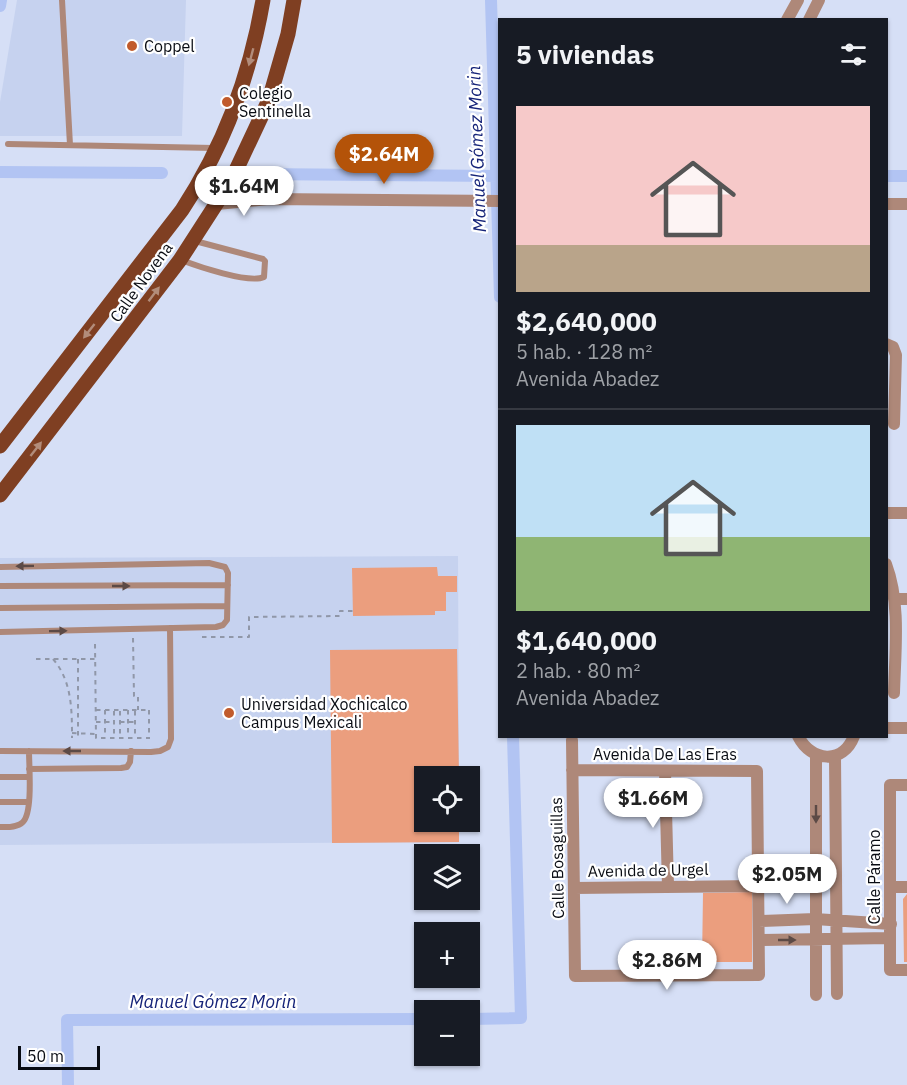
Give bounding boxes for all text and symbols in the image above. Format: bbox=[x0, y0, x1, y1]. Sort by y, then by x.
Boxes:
place label: Coppel bbox=[144, 36, 195, 56]
text: 5 viviendas bbox=[516, 37, 654, 71]
icon: filters bbox=[837, 38, 870, 71]
marker: Coppel bbox=[125, 39, 139, 53]
one-way arrow bbox=[246, 48, 255, 66]
water label: Manuel Gómez Morin bbox=[462, 65, 491, 233]
place label: Colegio Sentinella bbox=[239, 83, 311, 121]
marker: Colegio Sentinella bbox=[220, 95, 234, 109]
pin: $2.64M bbox=[335, 134, 433, 185]
text: $2.64M bbox=[349, 140, 419, 167]
icon: home bbox=[639, 145, 747, 253]
pin: $1.64M bbox=[195, 166, 293, 217]
text: $1.64M bbox=[209, 172, 279, 199]
street label: Calle Novena bbox=[105, 238, 177, 326]
one-way arrow bbox=[148, 287, 160, 302]
text: $2,640,000 bbox=[516, 304, 657, 338]
one-way arrow bbox=[83, 323, 96, 339]
text: 5 hab. · 128 m² bbox=[516, 338, 652, 365]
text: Avenida Abadez bbox=[516, 365, 659, 392]
one-way arrow bbox=[29, 441, 42, 457]
icon: home bbox=[639, 464, 747, 572]
one-way arrow bbox=[15, 561, 34, 571]
one-way arrow bbox=[112, 581, 131, 590]
text: $1,640,000 bbox=[516, 623, 657, 657]
one-way arrow bbox=[49, 626, 68, 636]
text: 2 hab. · 80 m² bbox=[516, 657, 640, 684]
text: Avenida Abadez bbox=[516, 684, 659, 711]
place label: Universidad Xochicalco Campus Mexicali bbox=[241, 694, 408, 732]
marker: Universidad Xochicalco Campus Mexicali bbox=[222, 706, 236, 720]
street label: Avenida De Las Eras bbox=[593, 744, 737, 764]
one-way arrow bbox=[63, 746, 82, 756]
map controls bbox=[414, 766, 480, 1066]
button: locate bbox=[414, 766, 480, 832]
pin: $1.66M bbox=[604, 778, 702, 829]
text: $1.66M bbox=[618, 784, 688, 811]
street label: Calle Bosaguillas bbox=[546, 797, 568, 919]
one-way arrow bbox=[811, 804, 821, 823]
street label: Calle Páramo bbox=[864, 829, 884, 925]
button: layers bbox=[414, 844, 480, 910]
pin: $2.05M bbox=[738, 854, 836, 905]
street label: Avenida de Urgel bbox=[587, 859, 709, 881]
text: $2.05M bbox=[752, 860, 822, 887]
button: + bbox=[414, 922, 480, 988]
one-way arrow bbox=[777, 935, 796, 945]
pin: $2.86M bbox=[618, 940, 716, 991]
text: $2.86M bbox=[632, 946, 702, 973]
water label: Manuel Gómez Morin bbox=[129, 990, 297, 1013]
button: − bbox=[414, 1000, 480, 1066]
scale bar bbox=[18, 1043, 100, 1070]
text: 50 m bbox=[27, 1046, 64, 1066]

